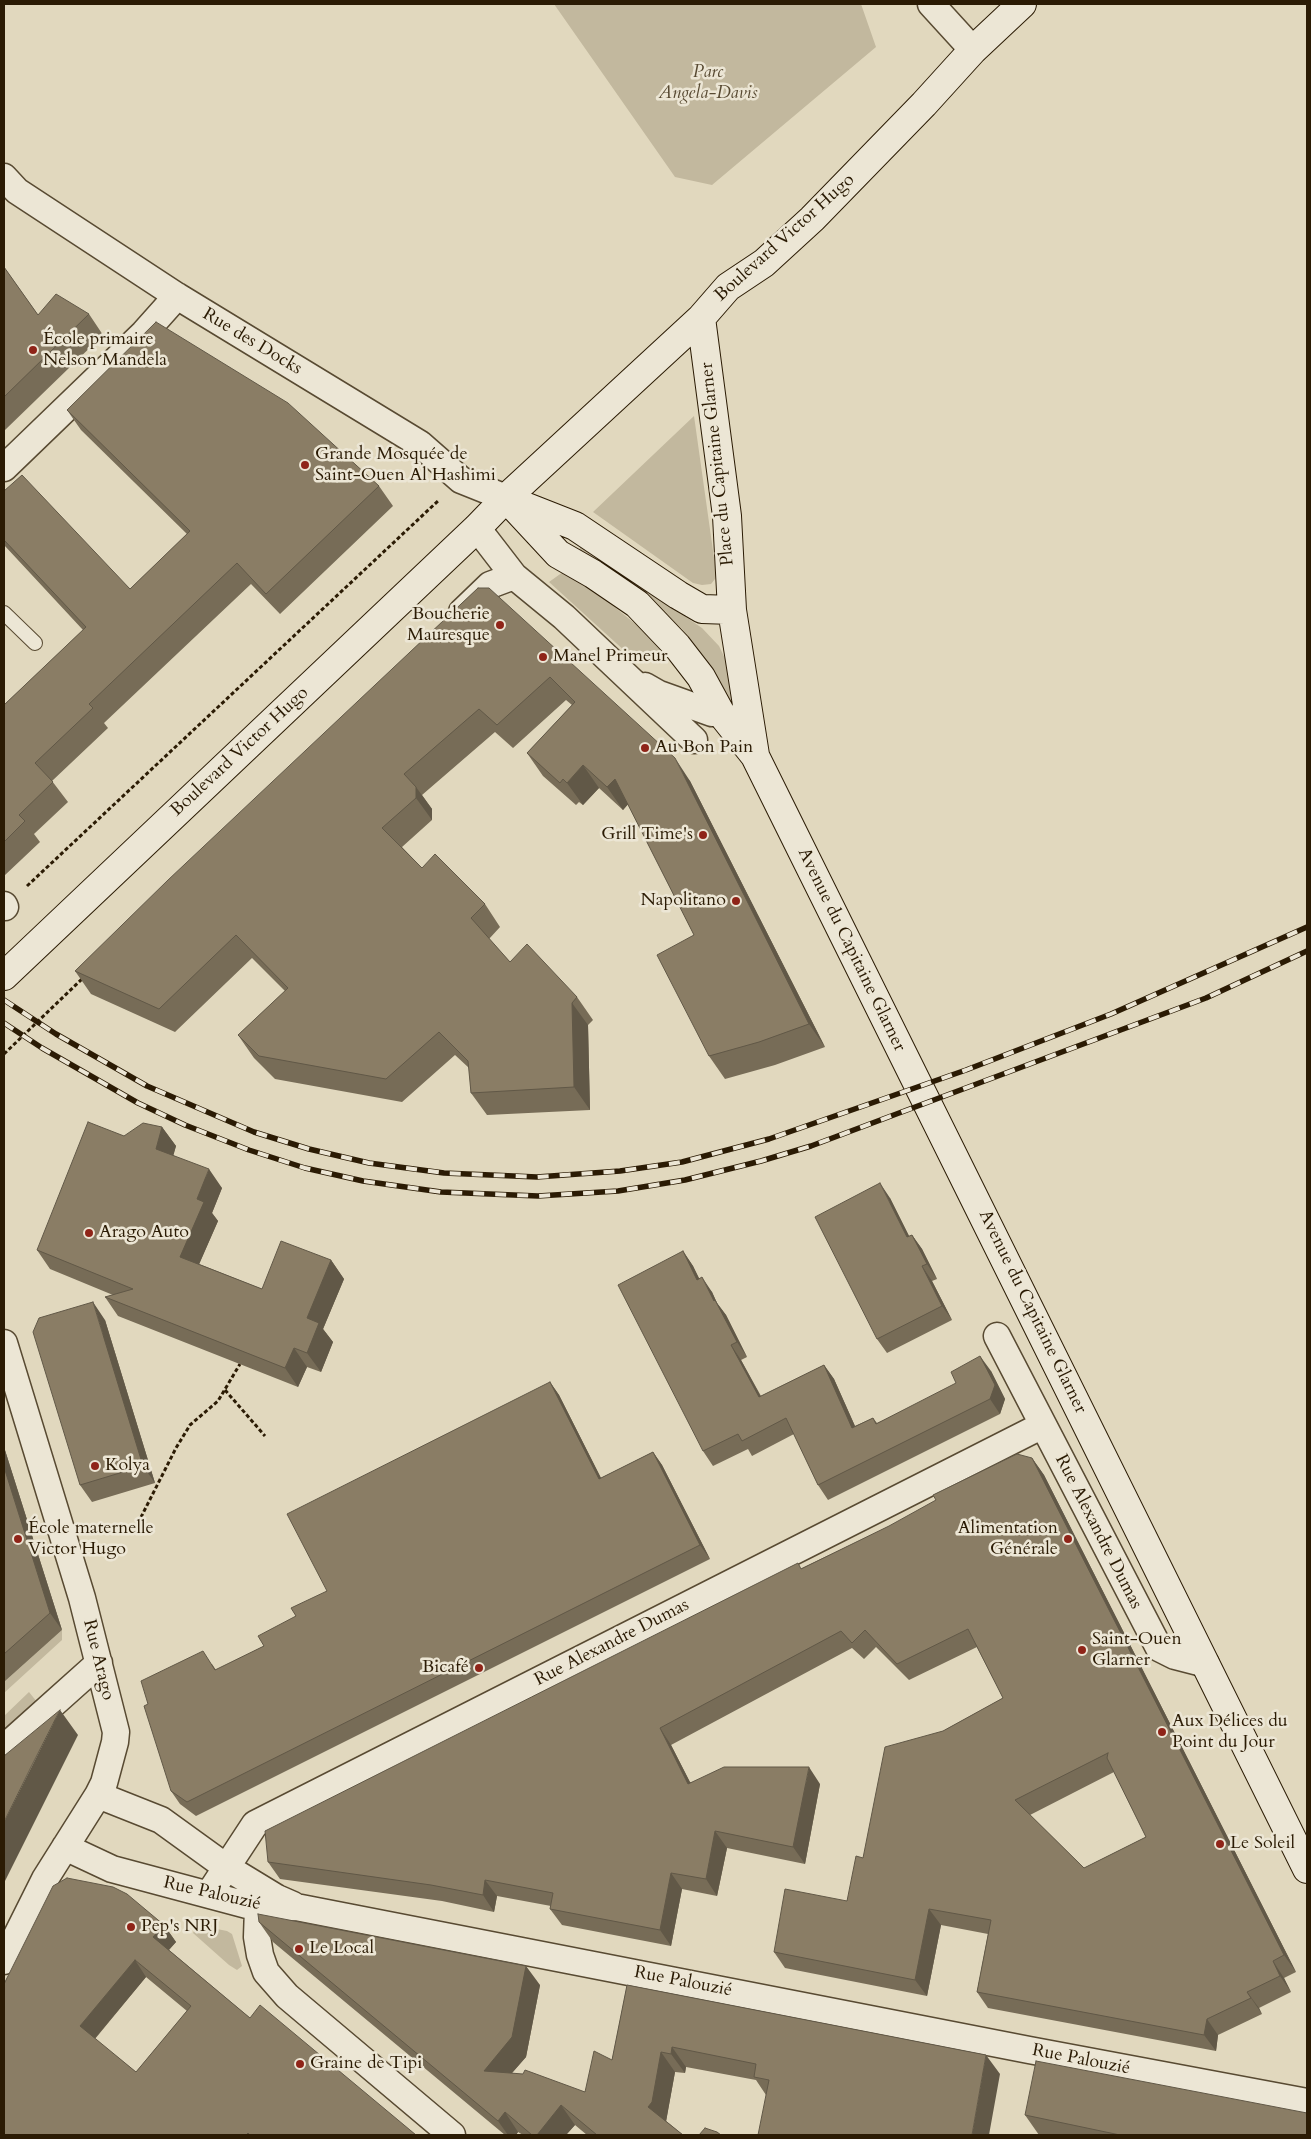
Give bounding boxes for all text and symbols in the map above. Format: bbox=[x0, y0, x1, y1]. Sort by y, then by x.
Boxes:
park label: Parc Angela-Davis bbox=[658, 62, 758, 104]
street label: Boulevard Victor Hugo bbox=[711, 170, 859, 306]
street label: Rue des Docks bbox=[198, 304, 306, 380]
place label: École primaire Nelson Mandela bbox=[43, 329, 167, 372]
marker: École primaire Nelson Mandela bbox=[27, 344, 39, 356]
street label: Place du Capitaine Glarner bbox=[697, 361, 739, 567]
place label: Grande Mosquée de Saint-Ouen Al Hashimi bbox=[315, 444, 496, 486]
marker: Grande Mosquée de Saint-Ouen Al Hashimi bbox=[299, 459, 311, 471]
place label: Boucherie Mauresque bbox=[407, 604, 490, 646]
marker: Boucherie Mauresque bbox=[494, 619, 506, 631]
place label: Manel Primeur bbox=[553, 646, 668, 668]
marker: Manel Primeur bbox=[537, 651, 549, 663]
street label: Boulevard Victor Hugo bbox=[167, 683, 313, 821]
place label: Au Bon Pain bbox=[655, 737, 753, 759]
marker: Au Bon Pain bbox=[639, 742, 651, 754]
place label: Grill Time's bbox=[601, 824, 693, 846]
marker: Grill Time's bbox=[697, 829, 709, 841]
street label: Avenue du Capitaine Glarner bbox=[792, 845, 910, 1055]
place label: Napolitano bbox=[640, 890, 726, 912]
marker: Napolitano bbox=[730, 895, 742, 907]
street label: Avenue du Capitaine Glarner bbox=[973, 1207, 1091, 1417]
place label: Arago Auto bbox=[99, 1222, 189, 1244]
marker: Arago Auto bbox=[83, 1227, 95, 1239]
street label: Rue Alexandre Dumas bbox=[1050, 1451, 1146, 1613]
place label: Kolya bbox=[105, 1455, 150, 1477]
marker: Kolya bbox=[89, 1460, 101, 1472]
place label: École maternelle Victor Hugo bbox=[28, 1518, 154, 1560]
place label: Alimentation Générale bbox=[958, 1518, 1058, 1560]
marker: École maternelle Victor Hugo bbox=[12, 1533, 24, 1545]
marker: Alimentation Générale bbox=[1062, 1533, 1074, 1545]
street label: Rue Alexandre Dumas bbox=[531, 1595, 693, 1691]
street label: Rue Arago bbox=[78, 1617, 118, 1703]
place label: Saint-Ouen Glarner bbox=[1092, 1629, 1182, 1672]
marker: Saint-Ouen Glarner bbox=[1076, 1644, 1088, 1656]
place label: Bicafé bbox=[422, 1657, 469, 1679]
marker: Bicafé bbox=[473, 1662, 485, 1674]
place label: Aux Délices du Point du Jour bbox=[1172, 1711, 1288, 1754]
marker: Aux Délices du Point du Jour bbox=[1156, 1726, 1168, 1738]
place label: Le Soleil bbox=[1230, 1833, 1295, 1855]
marker: Le Soleil bbox=[1214, 1838, 1226, 1850]
street label: Rue Palouzié bbox=[161, 1872, 263, 1916]
place label: Pep's NRJ bbox=[141, 1916, 218, 1938]
marker: Pep's NRJ bbox=[125, 1921, 137, 1933]
place label: Le Local bbox=[309, 1938, 374, 1960]
marker: Le Local bbox=[293, 1943, 305, 1955]
street label: Rue Palouzié bbox=[632, 1962, 734, 2002]
street label: Rue Palouzié bbox=[1030, 2040, 1132, 2080]
place label: Graine de Tipi bbox=[310, 2053, 422, 2075]
marker: Graine de Tipi bbox=[294, 2058, 306, 2070]

